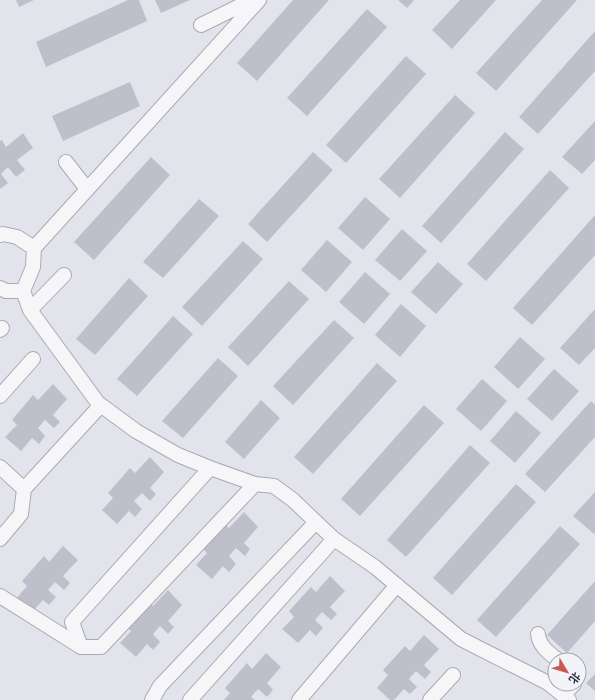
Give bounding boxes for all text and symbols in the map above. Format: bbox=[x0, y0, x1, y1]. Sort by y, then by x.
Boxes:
north arrow bbox=[547, 652, 587, 692]
text: 北 bbox=[566, 670, 584, 687]

